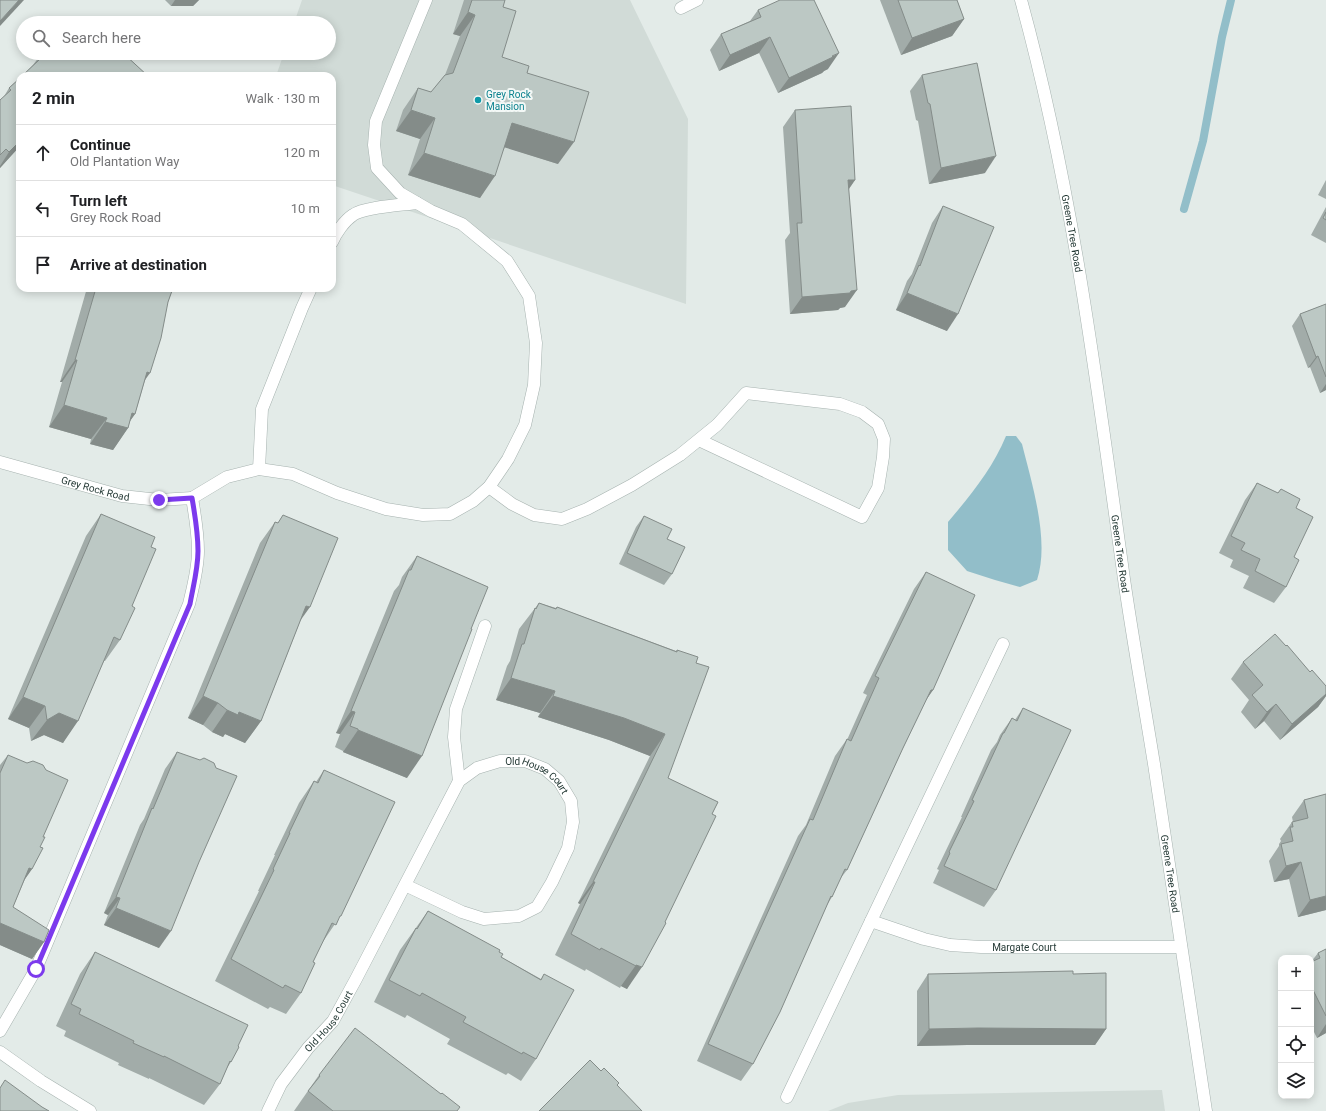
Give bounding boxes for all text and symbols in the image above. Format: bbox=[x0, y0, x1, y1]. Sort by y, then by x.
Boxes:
search box bbox=[16, 16, 336, 60]
icon: search bbox=[30, 27, 52, 49]
text: Search here bbox=[62, 29, 141, 47]
text: 2 min bbox=[32, 88, 75, 108]
place label: Grey Rock Mansion bbox=[486, 89, 532, 112]
text: Walk · 130 m bbox=[245, 91, 320, 106]
marker: Grey Rock Mansion bbox=[473, 95, 483, 105]
text: Continue bbox=[70, 136, 131, 154]
icon: ahead bbox=[32, 142, 54, 164]
text: 120 m bbox=[283, 145, 320, 160]
text: Old Plantation Way bbox=[70, 154, 179, 169]
text: Turn left bbox=[70, 192, 127, 210]
street label: Greene Tree Road bbox=[1060, 194, 1084, 273]
icon: left bbox=[32, 198, 54, 220]
text: 10 m bbox=[291, 201, 320, 216]
text: Grey Rock Road bbox=[70, 210, 161, 225]
icon: arrive bbox=[32, 254, 54, 276]
text: Arrive at destination bbox=[70, 256, 207, 274]
street label: Grey Rock Road bbox=[60, 474, 130, 503]
route end bbox=[150, 491, 168, 509]
street label: Greene Tree Road bbox=[1109, 514, 1131, 594]
street label: Old House Court bbox=[505, 755, 570, 796]
street label: Greene Tree Road bbox=[1159, 834, 1181, 914]
street label: Margate Court bbox=[992, 942, 1056, 953]
map controls bbox=[1278, 955, 1314, 1099]
button: + bbox=[1278, 955, 1314, 991]
route start bbox=[27, 960, 45, 978]
street label: Old House Court bbox=[303, 989, 355, 1054]
button: − bbox=[1278, 991, 1314, 1027]
button: locate bbox=[1278, 1027, 1314, 1063]
button: layers bbox=[1278, 1063, 1314, 1099]

